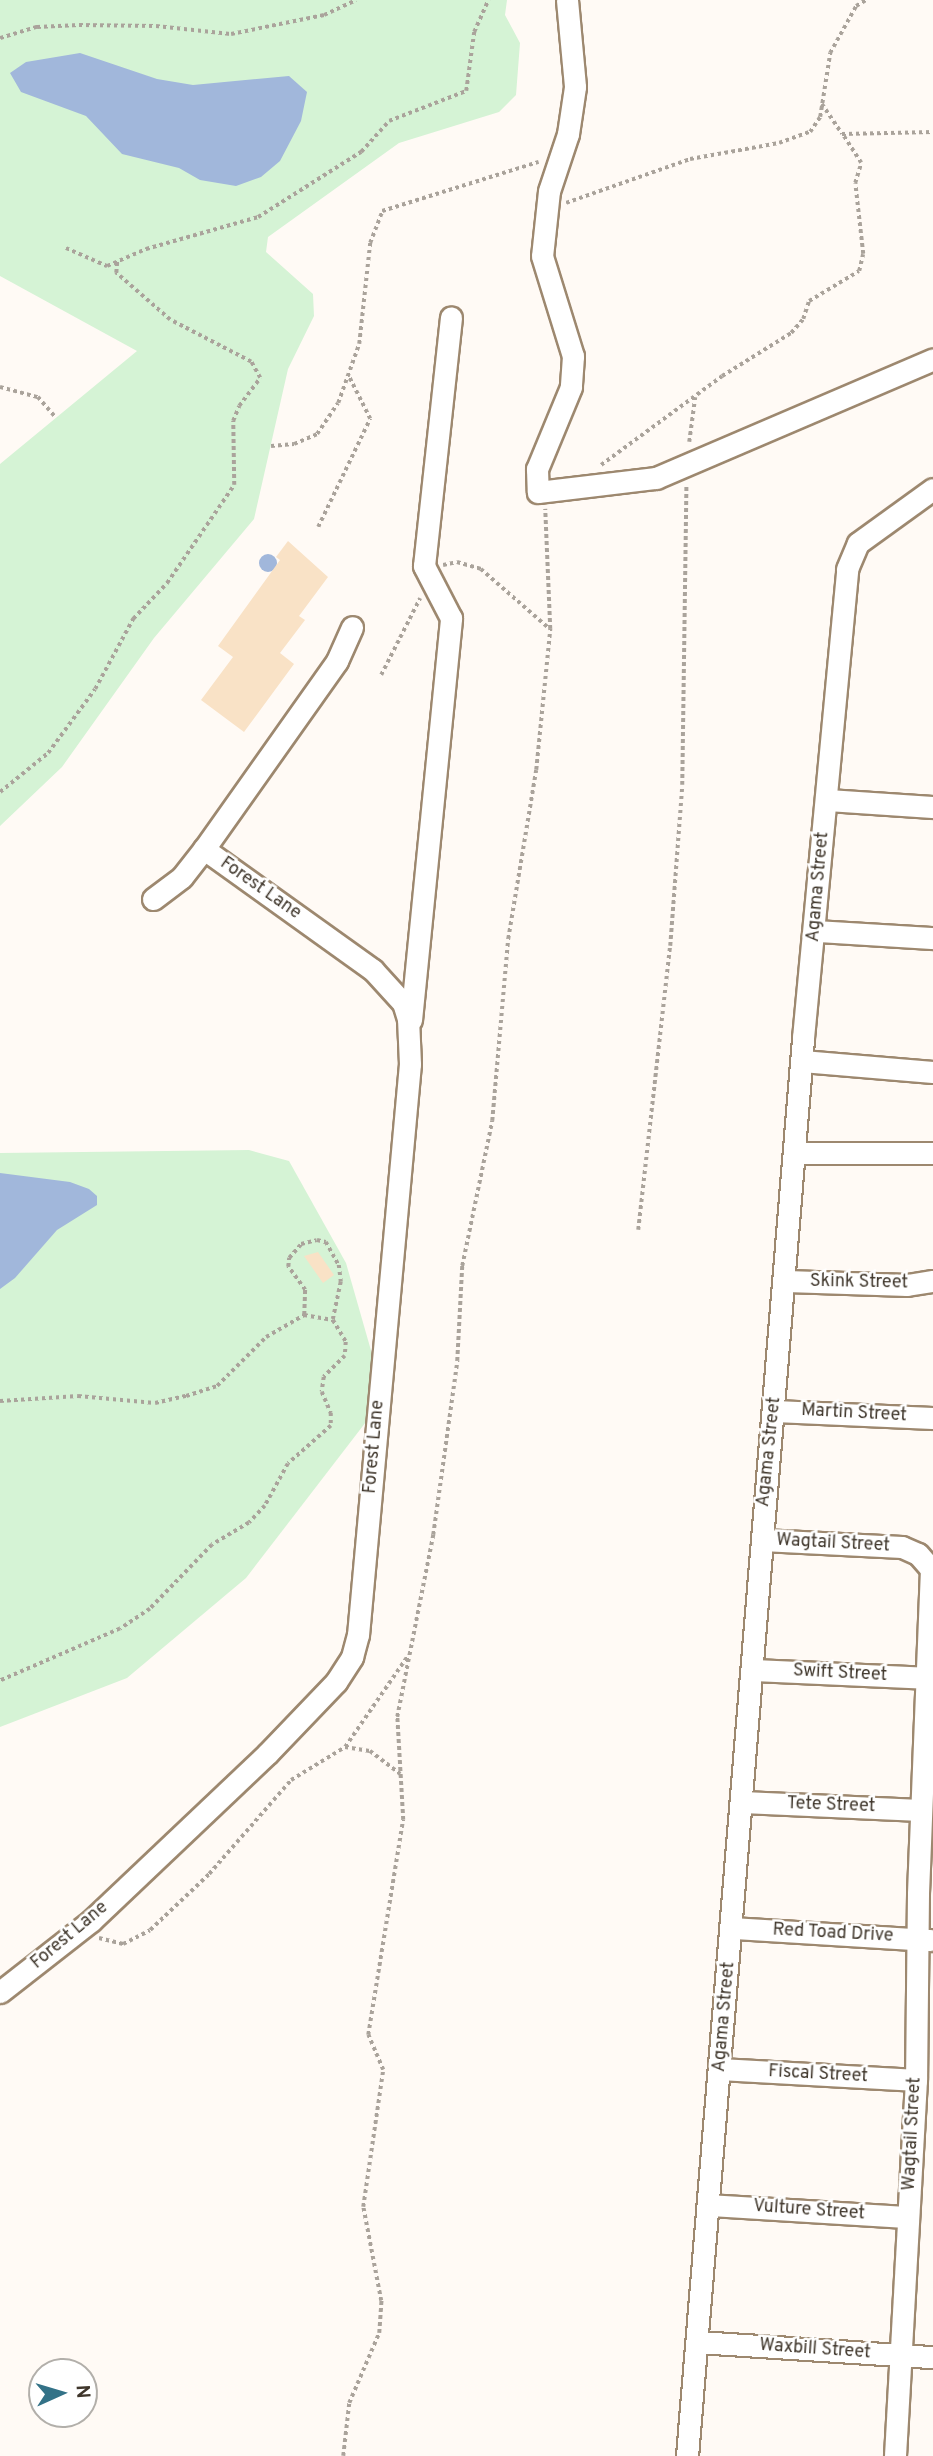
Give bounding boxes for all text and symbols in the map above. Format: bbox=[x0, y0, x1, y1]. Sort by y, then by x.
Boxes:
street label: Agama Street bbox=[803, 831, 835, 943]
street label: Forest Lane bbox=[215, 853, 305, 925]
street label: Skink Street bbox=[810, 1271, 908, 1295]
street label: Agama Street bbox=[753, 1396, 787, 1508]
street label: Forest Lane bbox=[360, 1399, 390, 1495]
street label: Martin Street bbox=[801, 1400, 907, 1428]
street label: Wagtail Street bbox=[776, 1530, 890, 1558]
street label: Swift Street bbox=[792, 1661, 888, 1687]
street label: Tete Street bbox=[786, 1794, 876, 1818]
street label: Forest Lane bbox=[27, 1898, 113, 1974]
street label: Red Toad Drive bbox=[772, 1920, 894, 1948]
street label: Agama Street bbox=[709, 1961, 741, 2073]
street label: Fiscal Street bbox=[768, 2062, 868, 2088]
street label: Wagtail Street bbox=[899, 2077, 927, 2191]
street label: Vulture Street bbox=[752, 2196, 866, 2226]
street label: Waxbill Street bbox=[759, 2335, 871, 2365]
north arrow bbox=[28, 2358, 98, 2428]
text: N bbox=[70, 2384, 94, 2399]

